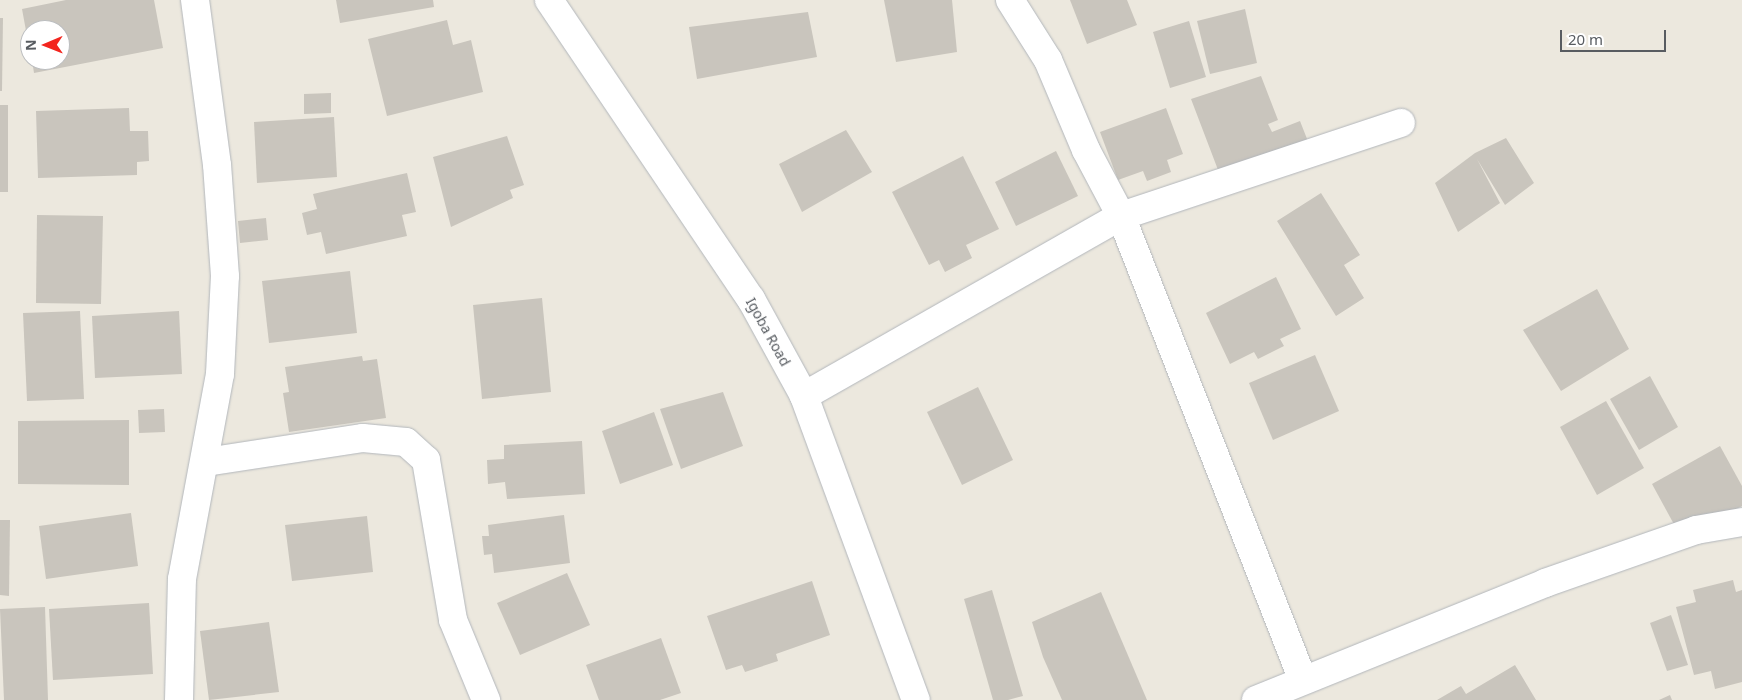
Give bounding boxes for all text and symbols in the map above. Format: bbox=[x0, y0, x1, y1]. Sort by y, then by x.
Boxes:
north arrow bbox=[20, 20, 70, 70]
scale bar bbox=[1562, 20, 1668, 52]
text: 20 m bbox=[1568, 29, 1603, 49]
text: N bbox=[21, 39, 40, 51]
street label: Igoba Road bbox=[742, 295, 794, 369]

